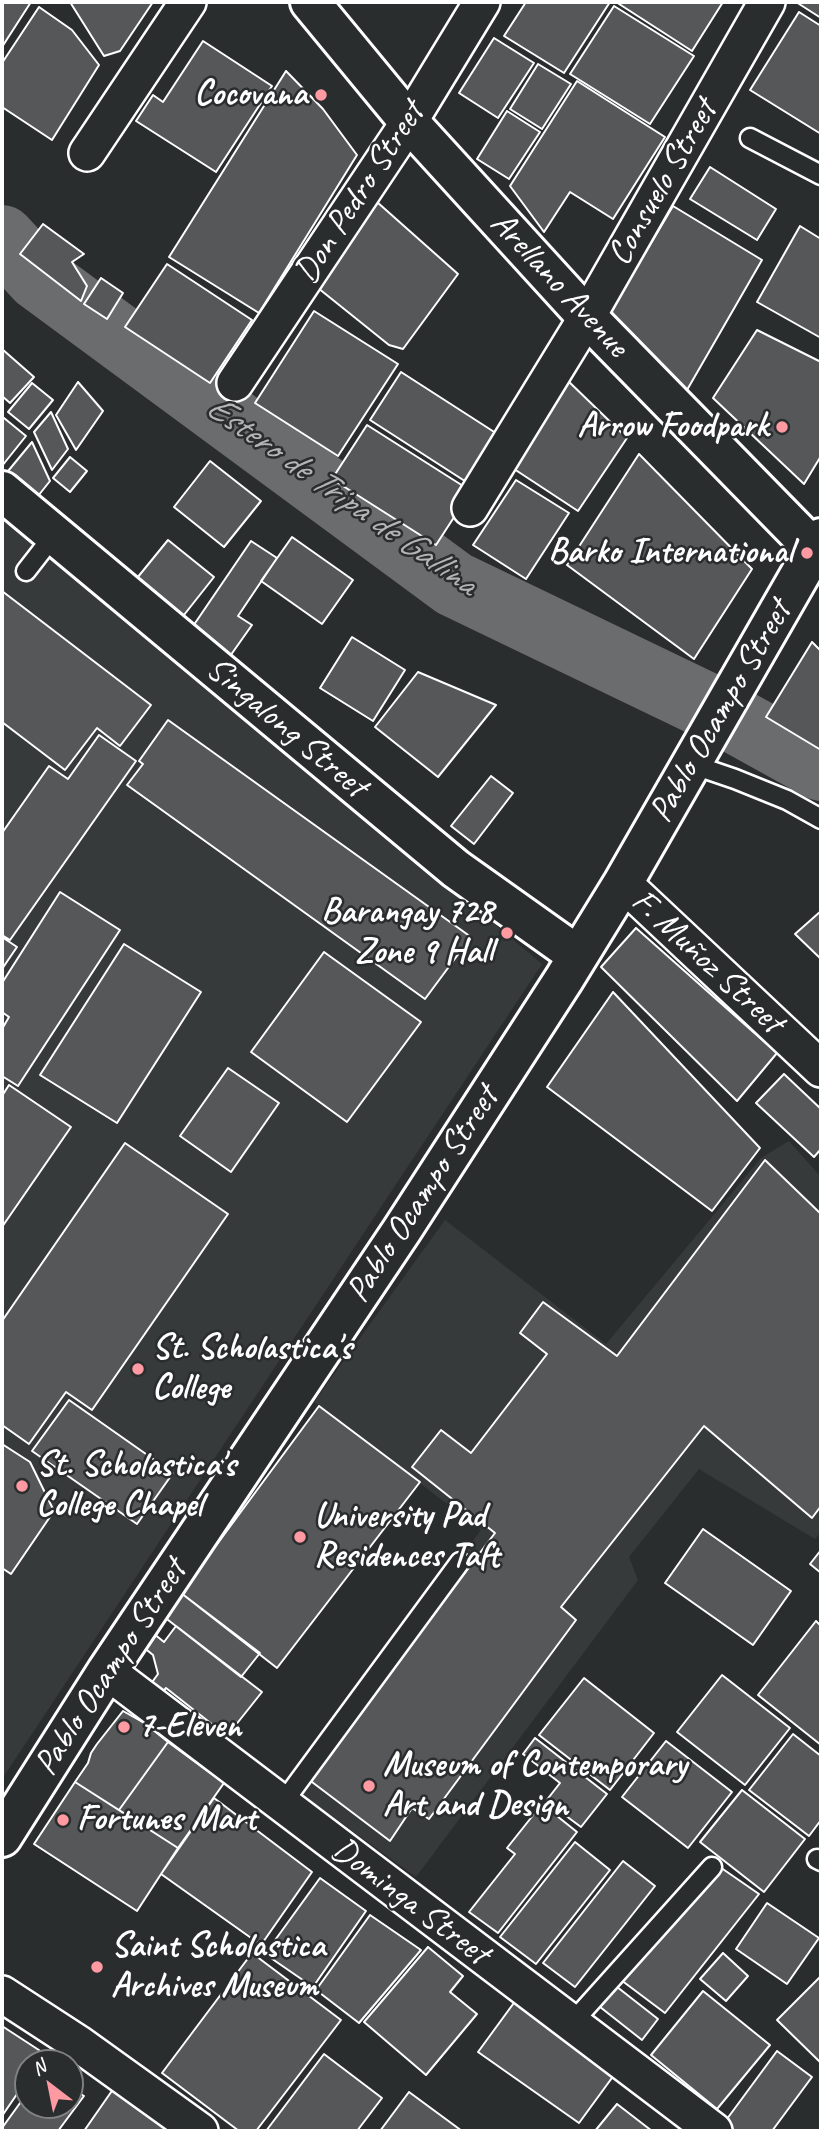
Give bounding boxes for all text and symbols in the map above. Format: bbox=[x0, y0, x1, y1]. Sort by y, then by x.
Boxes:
place label: Cocovana bbox=[194, 74, 307, 116]
marker: Cocovana bbox=[313, 87, 329, 103]
street label: Consuelo Street bbox=[599, 93, 727, 273]
street label: Don Pedro Street bbox=[286, 95, 434, 291]
street label: Arellano Avenue bbox=[481, 203, 637, 367]
water label: Estero de Tripa de Gallina bbox=[197, 386, 485, 606]
place label: Arrow Foodpark bbox=[577, 406, 768, 448]
marker: Arrow Foodpark bbox=[774, 419, 790, 435]
place label: Barko International bbox=[548, 532, 793, 574]
marker: Barko International bbox=[799, 545, 815, 561]
street label: Pablo Ocampo Street bbox=[641, 594, 801, 830]
street label: Singalong Street bbox=[197, 648, 375, 808]
street label: F. Muñoz Street bbox=[622, 881, 792, 1043]
place label: Barangay 728 Zone 9 Hall bbox=[321, 892, 493, 974]
marker: Barangay 728 Zone 9 Hall bbox=[499, 925, 515, 941]
street label: Pablo Ocampo Street bbox=[338, 1079, 508, 1311]
place label: St. Scholastica's College bbox=[152, 1328, 352, 1410]
marker: St. Scholastica's College bbox=[130, 1361, 146, 1377]
place label: St. Scholastica's College Chapel bbox=[36, 1445, 236, 1527]
marker: St. Scholastica's College Chapel bbox=[14, 1478, 30, 1494]
place label: University Pad Residences Taft bbox=[314, 1496, 499, 1578]
marker: University Pad Residences Taft bbox=[292, 1529, 308, 1545]
street label: Pablo Ocampo Street bbox=[26, 1552, 196, 1784]
place label: 7-Eleven bbox=[138, 1706, 241, 1748]
marker: 7-Eleven bbox=[116, 1719, 132, 1735]
place label: Museum of Contemporary Art and Design bbox=[383, 1745, 687, 1827]
marker: Museum of Contemporary Art and Design bbox=[361, 1778, 377, 1794]
place label: Fortunes Mart bbox=[77, 1799, 256, 1841]
marker: Fortunes Mart bbox=[55, 1812, 71, 1828]
street label: Dominga Street bbox=[323, 1829, 497, 1975]
place label: Saint Scholastica Archives Museum bbox=[111, 1926, 325, 2008]
marker: Saint Scholastica Archives Museum bbox=[89, 1959, 105, 1975]
north arrow bbox=[14, 2049, 84, 2119]
text: N bbox=[28, 2055, 50, 2081]

